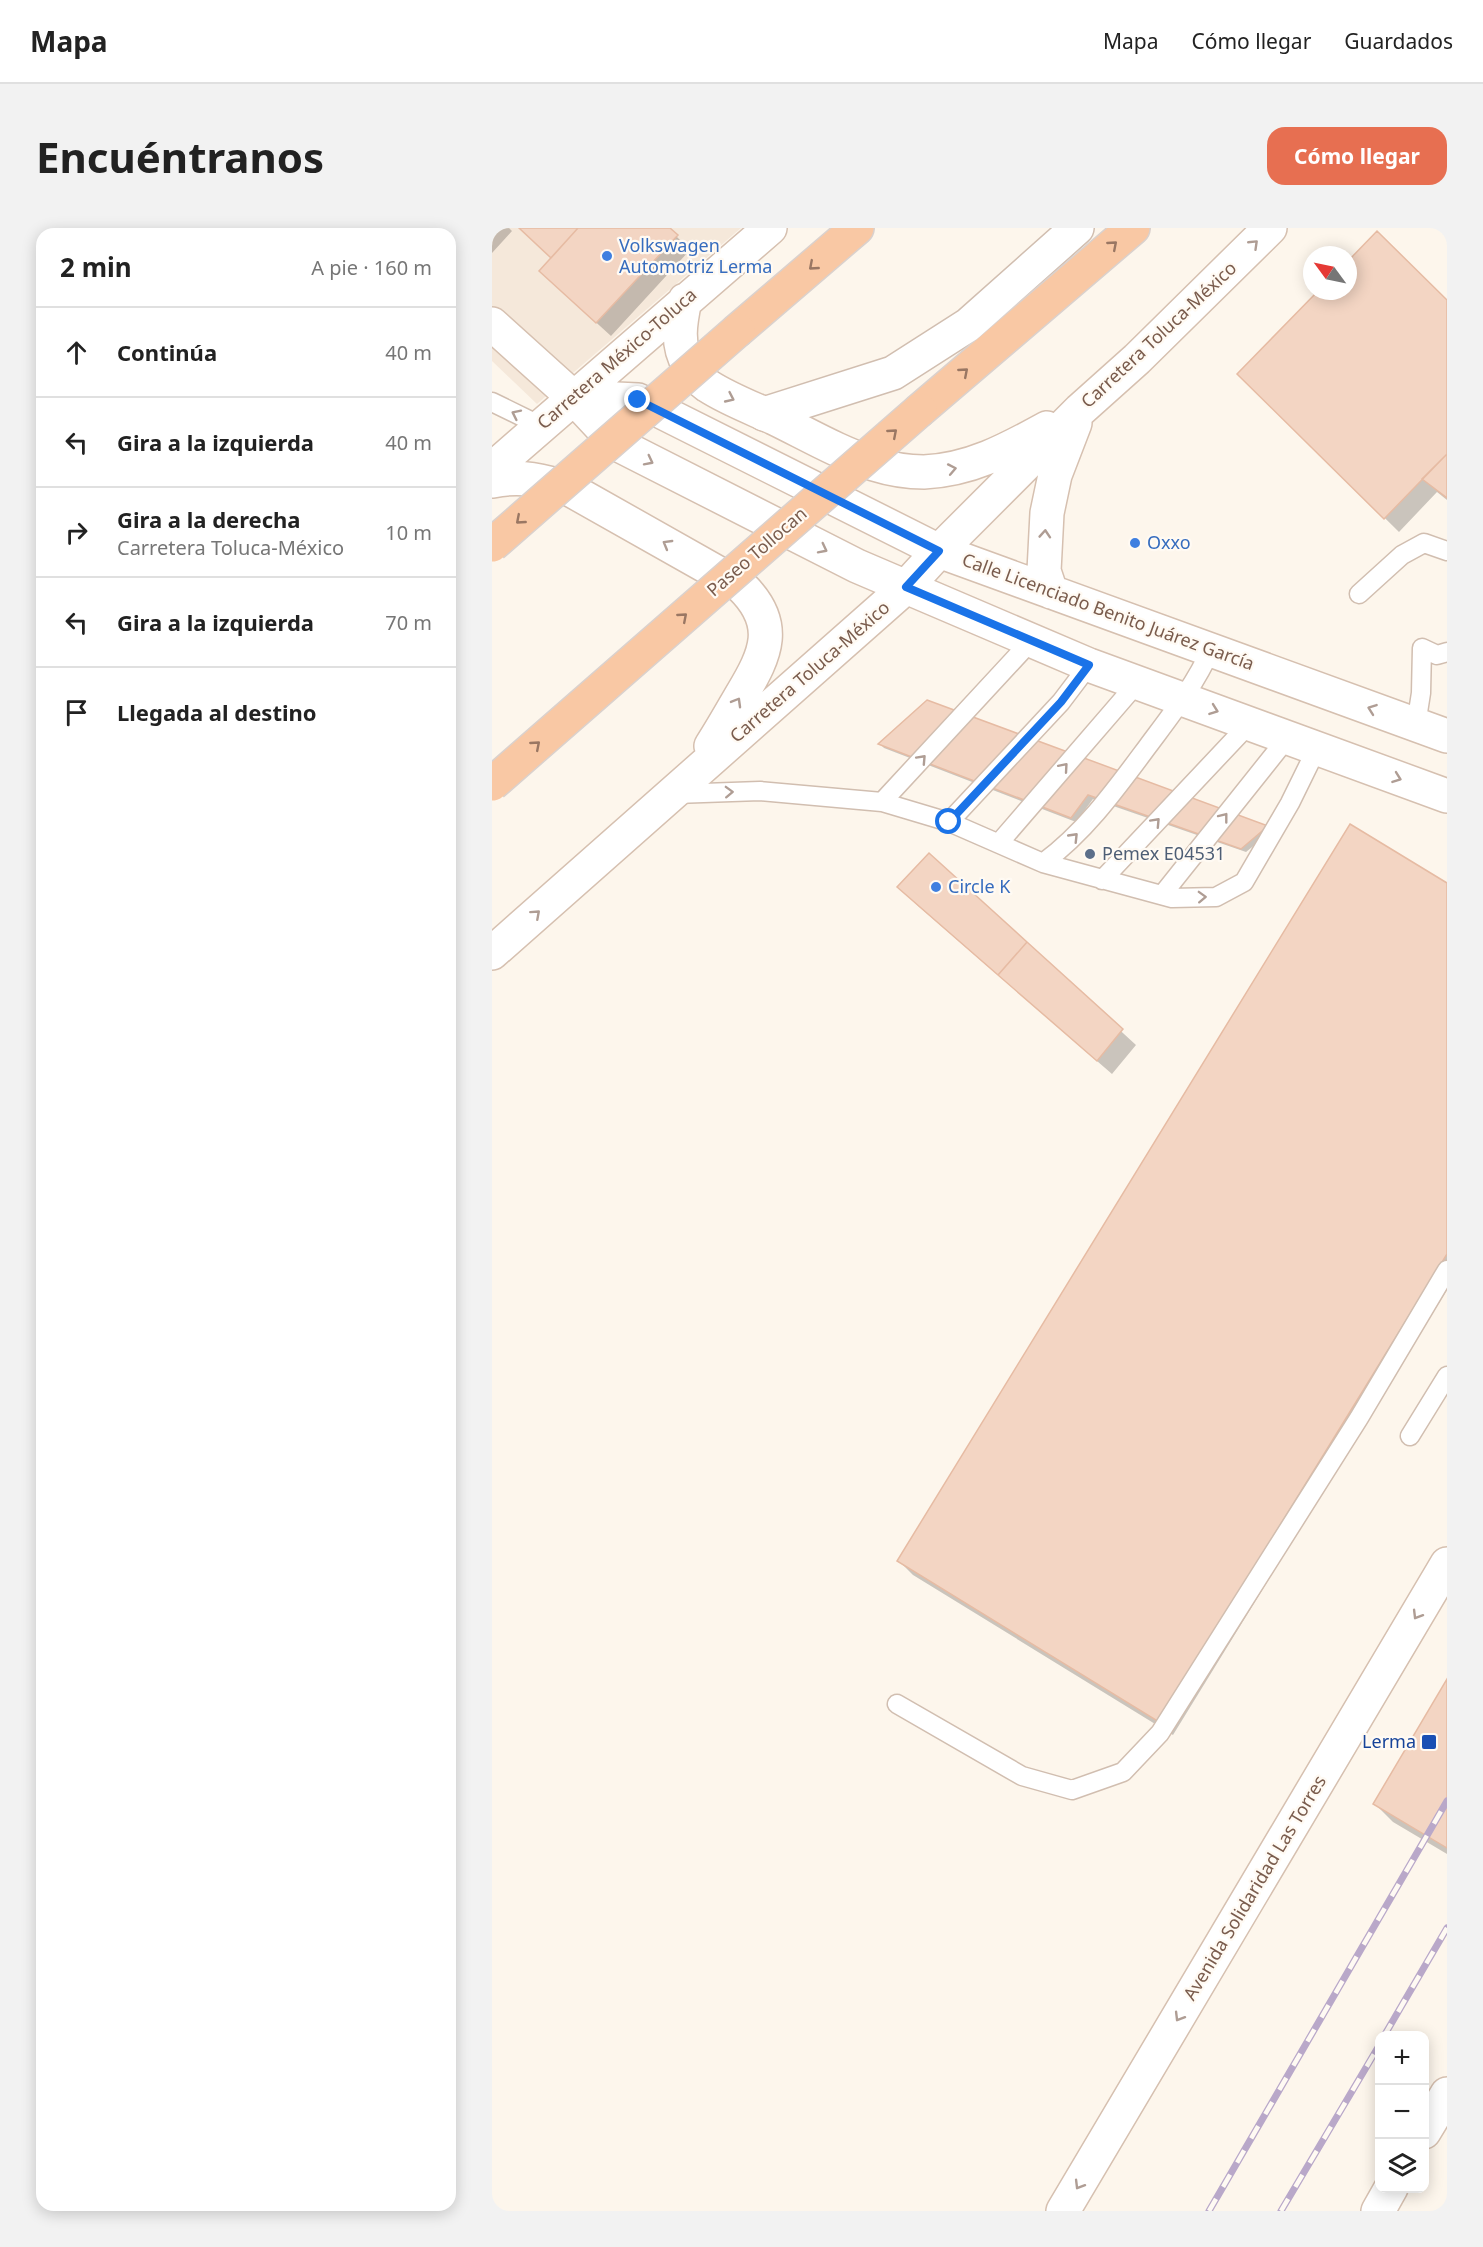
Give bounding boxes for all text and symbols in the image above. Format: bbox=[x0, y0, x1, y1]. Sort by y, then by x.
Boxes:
text: Mapa bbox=[30, 22, 108, 60]
text: Mapa bbox=[1103, 27, 1158, 55]
text: Cómo llegar bbox=[1191, 27, 1311, 55]
text: Guardados bbox=[1344, 27, 1453, 55]
button: Cómo llegar bbox=[1267, 127, 1447, 185]
text: Encuéntranos bbox=[36, 128, 324, 185]
place label: Volkswagen Automotriz Lerma bbox=[619, 233, 772, 278]
one-way arrow bbox=[1106, 241, 1117, 252]
one-way arrow bbox=[1246, 241, 1257, 252]
north arrow bbox=[1303, 246, 1357, 300]
text: 2 min bbox=[60, 249, 132, 285]
marker: Volkswagen Automotriz Lerma bbox=[600, 249, 614, 263]
text: A pie · 160 m bbox=[311, 254, 432, 281]
street label: Carretera Toluca-México bbox=[1075, 256, 1241, 413]
one-way arrow bbox=[809, 259, 820, 270]
street label: Carretera México-Toluca bbox=[532, 282, 701, 434]
icon: ahead bbox=[60, 336, 93, 369]
text: Continúa bbox=[117, 337, 217, 367]
text: 40 m bbox=[385, 339, 432, 366]
one-way arrow bbox=[957, 368, 968, 379]
route end bbox=[624, 386, 650, 412]
one-way arrow bbox=[724, 390, 735, 402]
one-way arrow bbox=[512, 409, 523, 421]
icon: left bbox=[60, 426, 93, 459]
text: Gira a la izquierda bbox=[117, 427, 314, 457]
text: 40 m bbox=[385, 429, 432, 456]
one-way arrow bbox=[886, 430, 897, 441]
one-way arrow bbox=[643, 453, 654, 465]
one-way arrow bbox=[946, 463, 956, 476]
street label: Paseo Tollocan bbox=[701, 501, 811, 601]
text: Gira a la derecha bbox=[117, 504, 301, 534]
one-way arrow bbox=[516, 513, 527, 524]
icon: right bbox=[60, 516, 93, 549]
text: 10 m bbox=[385, 519, 432, 546]
one-way arrow bbox=[1039, 530, 1052, 539]
place label: Oxxo bbox=[1147, 530, 1191, 554]
text: Carretera Toluca-México bbox=[117, 534, 344, 561]
marker: Oxxo bbox=[1128, 536, 1142, 550]
one-way arrow bbox=[663, 540, 673, 551]
one-way arrow bbox=[816, 542, 827, 553]
street label: Calle Licenciado Benito Juárez García bbox=[959, 547, 1258, 675]
street label: Carretera Toluca-México bbox=[724, 595, 894, 747]
icon: left bbox=[60, 606, 93, 639]
text: Gira a la izquierda bbox=[117, 607, 314, 637]
text: 70 m bbox=[385, 609, 432, 636]
one-way arrow bbox=[676, 613, 687, 624]
icon: arrive bbox=[60, 696, 93, 729]
text: Llegada al destino bbox=[117, 697, 317, 727]
one-way arrow bbox=[730, 698, 741, 708]
one-way arrow bbox=[1209, 702, 1219, 715]
one-way arrow bbox=[1368, 704, 1379, 716]
one-way arrow bbox=[529, 741, 540, 752]
one-way arrow bbox=[915, 756, 926, 766]
one-way arrow bbox=[1057, 763, 1068, 774]
one-way arrow bbox=[1391, 771, 1402, 783]
one-way arrow bbox=[724, 786, 733, 799]
route start bbox=[935, 808, 961, 834]
one-way arrow bbox=[1217, 812, 1228, 823]
one-way arrow bbox=[1149, 818, 1160, 829]
one-way arrow bbox=[1066, 834, 1077, 845]
place label: Pemex E04531 bbox=[1102, 841, 1225, 865]
marker: Pemex E04531 bbox=[1083, 847, 1097, 861]
place label: Circle K bbox=[948, 874, 1011, 898]
marker: Circle K bbox=[929, 880, 943, 894]
one-way arrow bbox=[1197, 891, 1206, 903]
one-way arrow bbox=[529, 910, 540, 921]
one-way arrow bbox=[1413, 1609, 1425, 1619]
place label: Lerma bbox=[1362, 1729, 1416, 1753]
marker: Lerma bbox=[1420, 1733, 1438, 1751]
street label: Avenida Solidaridad Las Torres bbox=[1177, 1771, 1331, 2004]
one-way arrow bbox=[1174, 2011, 1186, 2021]
map controls bbox=[1375, 2031, 1429, 2193]
button: + bbox=[1375, 2031, 1429, 2085]
button: − bbox=[1375, 2085, 1429, 2139]
button: layers bbox=[1375, 2139, 1429, 2193]
one-way arrow bbox=[1075, 2179, 1087, 2189]

